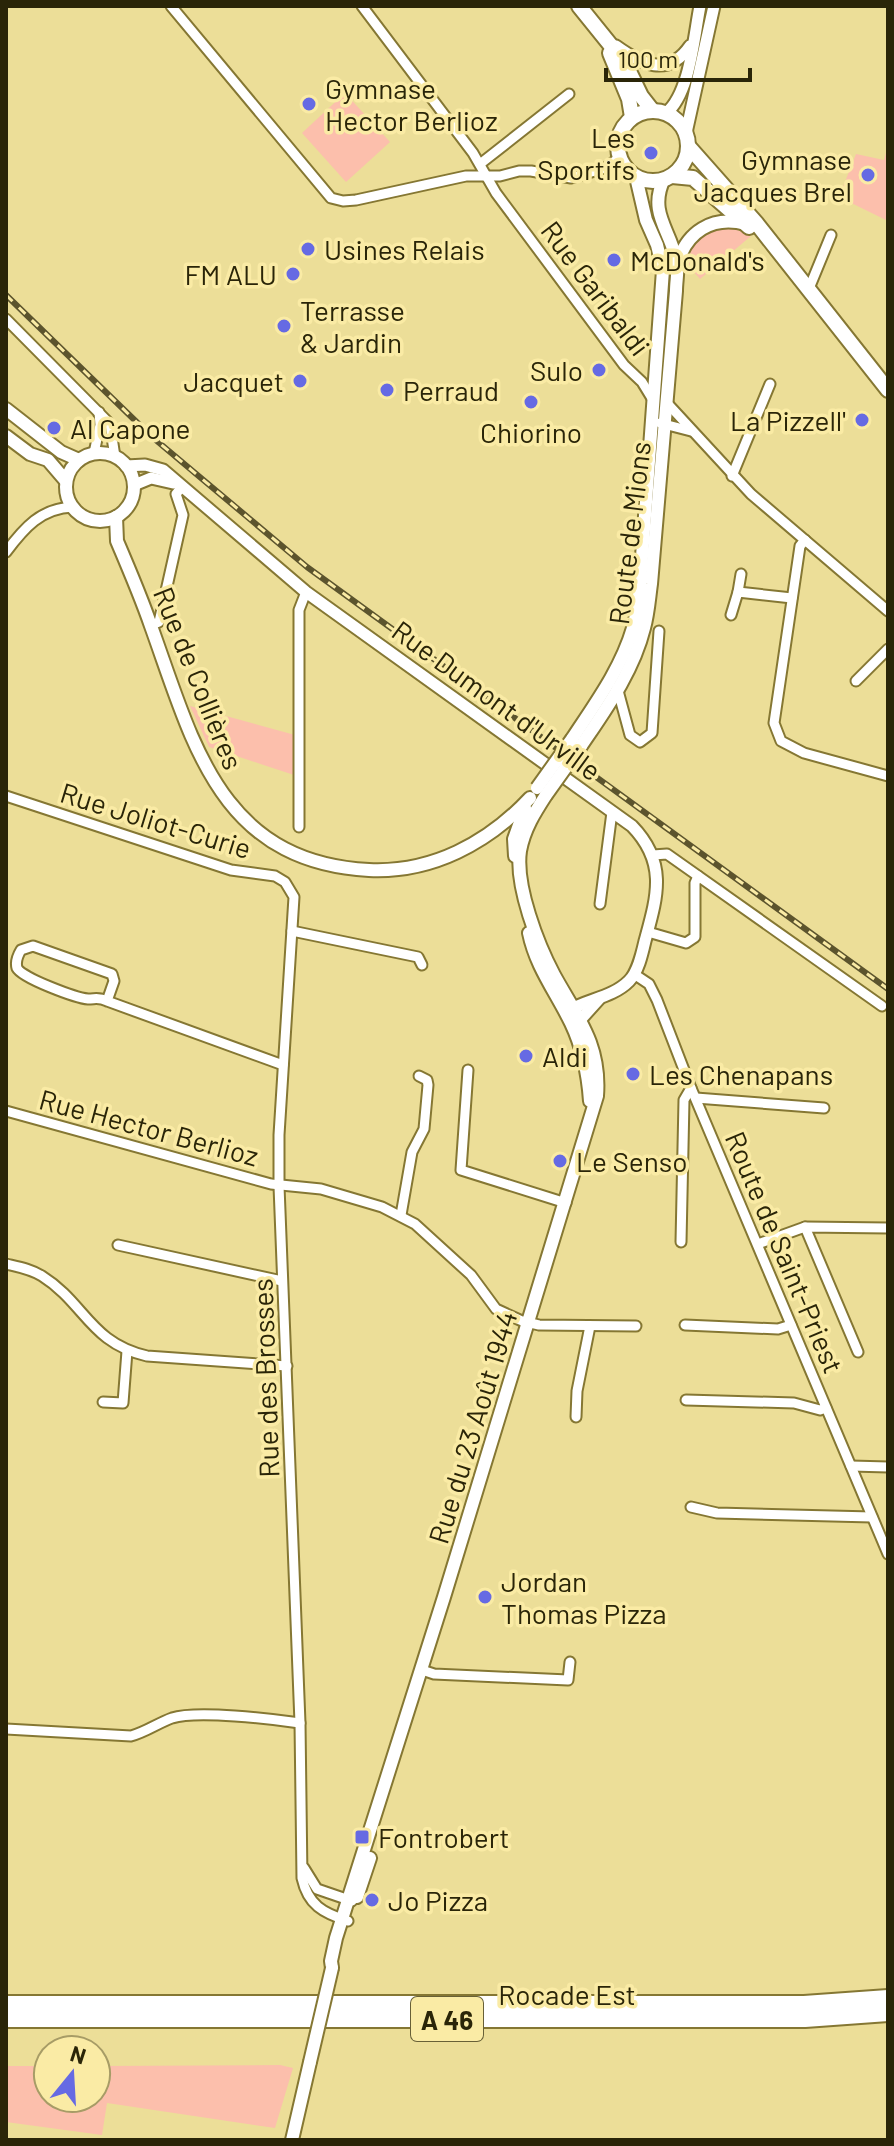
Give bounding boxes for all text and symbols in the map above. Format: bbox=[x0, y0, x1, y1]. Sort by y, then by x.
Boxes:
scale bar bbox=[606, 32, 750, 82]
text: 100 m bbox=[618, 44, 678, 73]
place label: Gymnase Hector Berlioz bbox=[325, 71, 498, 137]
marker: Gymnase Hector Berlioz bbox=[300, 95, 318, 113]
place label: Les Sportifs bbox=[537, 120, 635, 186]
place label: Gymnase Jacques Brel bbox=[694, 142, 852, 208]
marker: Les Sportifs bbox=[642, 144, 660, 162]
marker: Gymnase Jacques Brel bbox=[859, 166, 877, 184]
street label: Rue Garibaldi bbox=[534, 214, 658, 362]
place label: Usines Relais bbox=[324, 232, 485, 266]
marker: Usines Relais bbox=[299, 240, 317, 258]
place label: McDonald's bbox=[630, 243, 765, 277]
marker: McDonald's bbox=[605, 251, 623, 269]
place label: FM ALU bbox=[184, 257, 277, 291]
marker: FM ALU bbox=[284, 265, 302, 283]
place label: Terrasse & Jardin bbox=[300, 293, 405, 359]
marker: Terrasse & Jardin bbox=[275, 317, 293, 335]
place label: Sulo bbox=[530, 353, 583, 387]
marker: Sulo bbox=[590, 361, 608, 379]
place label: Jacquet bbox=[184, 364, 284, 398]
marker: Jacquet bbox=[291, 372, 309, 390]
place label: Perraud bbox=[403, 373, 499, 407]
marker: Perraud bbox=[378, 381, 396, 399]
marker: Chiorino bbox=[522, 393, 540, 411]
place label: La Pizzell' bbox=[730, 403, 846, 437]
place label: Al Capone bbox=[70, 411, 191, 445]
marker: La Pizzell' bbox=[853, 411, 871, 429]
place label: Chiorino bbox=[480, 415, 582, 449]
marker: Al Capone bbox=[45, 419, 63, 437]
street label: Route de Mions bbox=[601, 439, 657, 627]
street label: Rue de Collières bbox=[147, 582, 251, 774]
street label: Rue Dumont d'Urville bbox=[386, 613, 608, 787]
street label: Rue Joliot-Curie bbox=[56, 775, 256, 865]
place label: Aldi bbox=[542, 1039, 588, 1073]
marker: Aldi bbox=[517, 1047, 535, 1065]
place label: Les Chenapans bbox=[649, 1057, 833, 1091]
marker: Les Chenapans bbox=[624, 1065, 642, 1083]
street label: Rue Hector Berlioz bbox=[36, 1081, 262, 1173]
street label: Route de Saint-Priest bbox=[719, 1126, 851, 1378]
place label: Le Senso bbox=[576, 1144, 688, 1178]
marker: Le Senso bbox=[551, 1152, 569, 1170]
street label: Rue des Brosses bbox=[245, 1278, 285, 1478]
street label: Rue du 23 Août 1944 bbox=[420, 1307, 524, 1547]
place label: Jordan Thomas Pizza bbox=[501, 1564, 667, 1630]
marker: Jordan Thomas Pizza bbox=[476, 1588, 494, 1606]
place label: Fontrobert bbox=[378, 1820, 509, 1854]
marker: Fontrobert bbox=[353, 1828, 371, 1846]
place label: Jo Pizza bbox=[388, 1883, 488, 1917]
marker: Jo Pizza bbox=[363, 1891, 381, 1909]
street label: Rocade Est bbox=[498, 1977, 636, 2011]
road number: A 46 bbox=[411, 1997, 483, 2041]
north arrow bbox=[32, 2034, 112, 2114]
text: N bbox=[68, 2039, 89, 2069]

